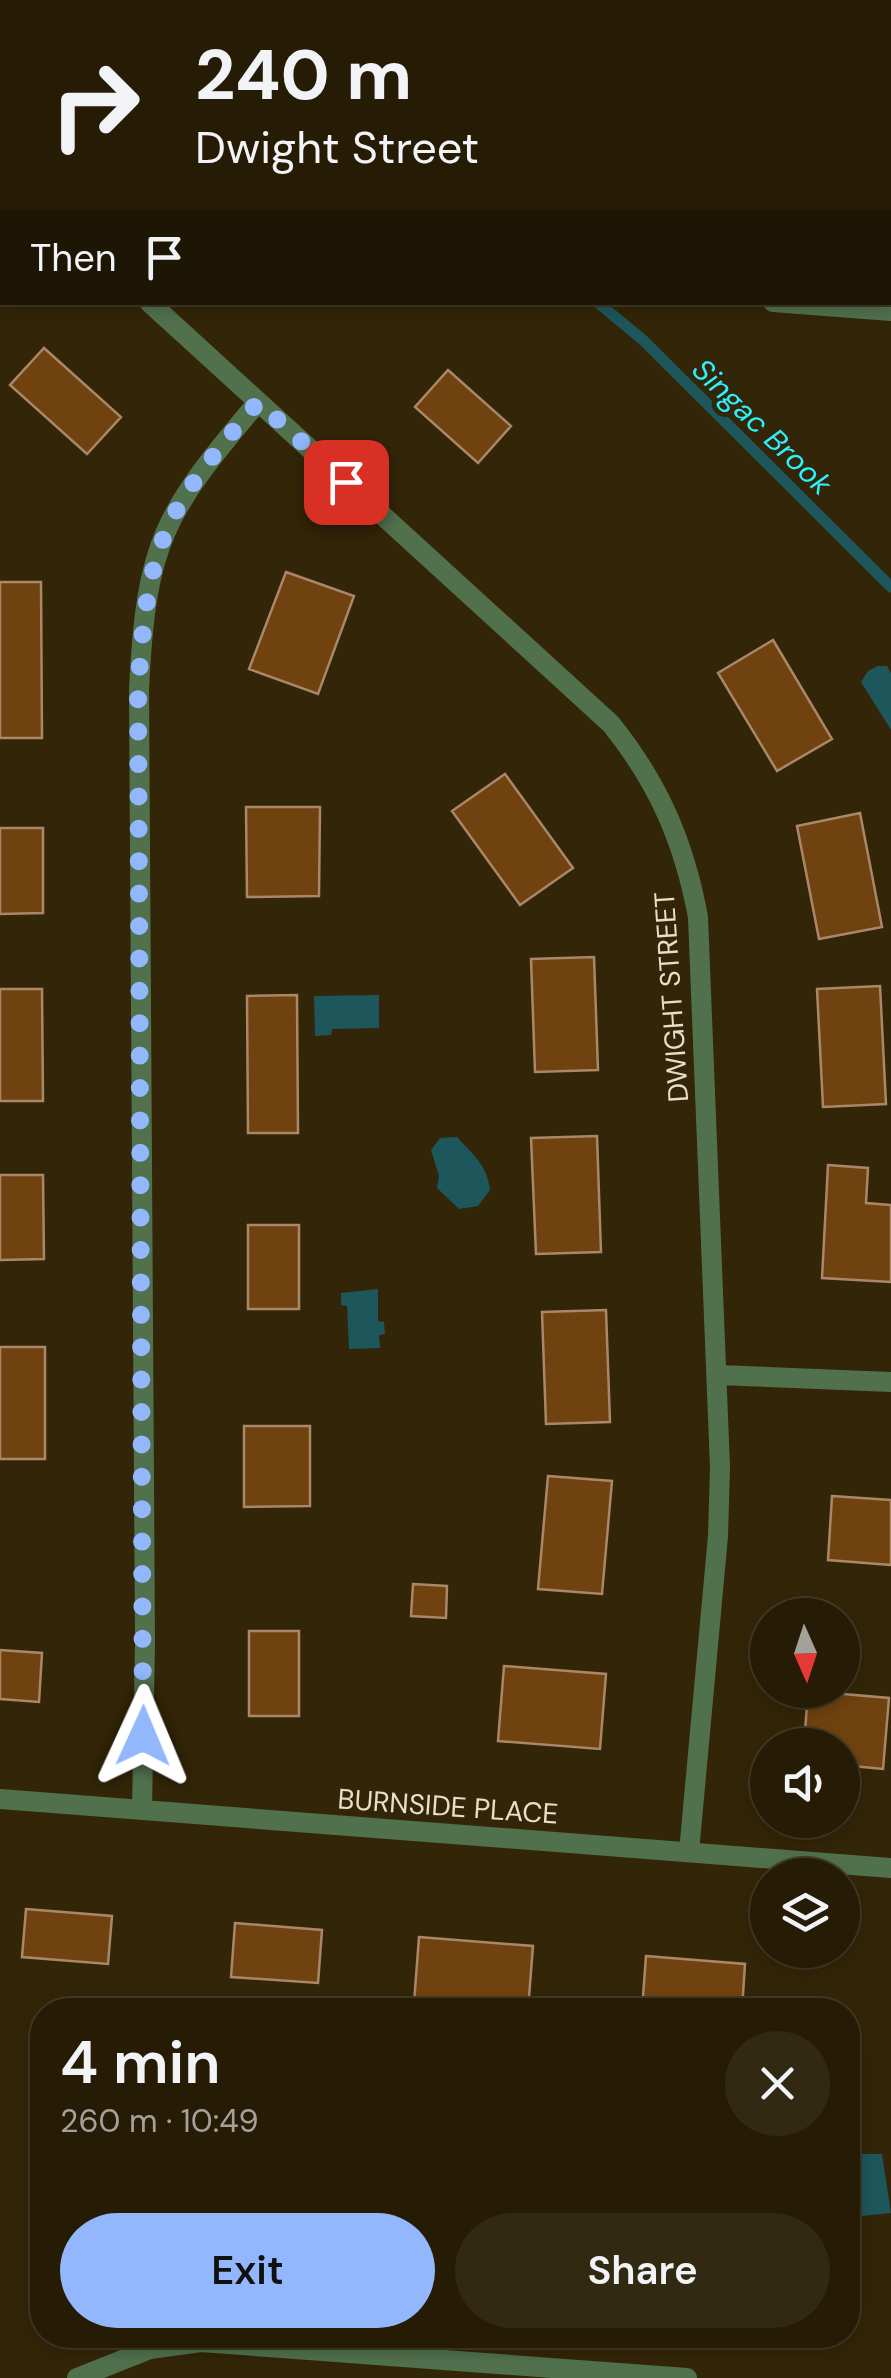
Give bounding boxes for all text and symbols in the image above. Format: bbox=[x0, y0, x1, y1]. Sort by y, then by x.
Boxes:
text: 240 m bbox=[195, 30, 412, 121]
icon: right bbox=[30, 40, 160, 170]
text: Dwight Street bbox=[195, 118, 479, 177]
icon: arrive bbox=[137, 230, 192, 285]
text: Then bbox=[30, 233, 117, 283]
water label: Singac Brook bbox=[684, 350, 841, 504]
pin bbox=[304, 440, 389, 525]
icon: arrive bbox=[319, 455, 374, 510]
street label: DWIGHT STREET bbox=[646, 890, 697, 1104]
north arrow bbox=[750, 1598, 860, 1708]
map controls bbox=[750, 1598, 860, 1968]
position arrow bbox=[91, 1684, 195, 1788]
button: sound bbox=[750, 1728, 860, 1838]
street label: BURNSIDE PLACE bbox=[336, 1780, 559, 1833]
button: layers bbox=[750, 1858, 860, 1968]
text: 4 min bbox=[60, 2023, 221, 2102]
button: close bbox=[725, 2031, 830, 2136]
text: 260 m · 10:49 bbox=[60, 2100, 259, 2142]
button: Exit bbox=[60, 2213, 435, 2328]
button: Share bbox=[455, 2213, 830, 2328]

